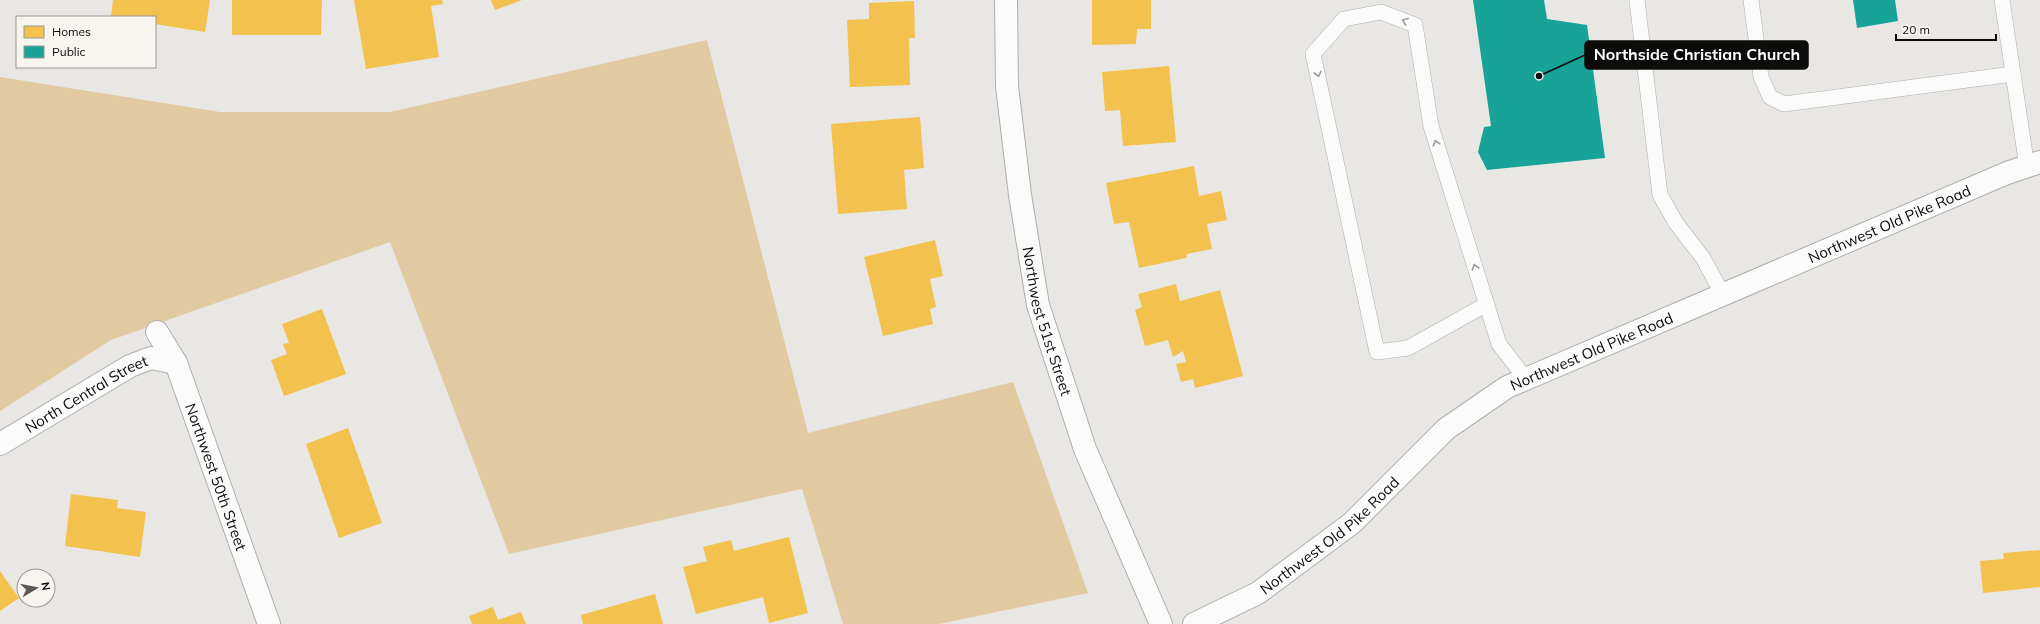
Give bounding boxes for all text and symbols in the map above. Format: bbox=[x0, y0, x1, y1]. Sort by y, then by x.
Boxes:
legend bbox=[16, 16, 156, 68]
scale bar bbox=[1896, 16, 1996, 42]
one-way arrow bbox=[1402, 18, 1409, 26]
text: 20 m bbox=[1902, 22, 1930, 37]
text: Homes bbox=[52, 24, 91, 39]
callout: Northside Christian Church bbox=[1585, 41, 1808, 69]
text: Public bbox=[52, 44, 86, 59]
text: Northside Christian Church bbox=[1594, 44, 1800, 64]
one-way arrow bbox=[1313, 71, 1321, 77]
one-way arrow bbox=[1432, 140, 1441, 147]
street label: Northwest Old Pike Road bbox=[1805, 180, 1973, 267]
street label: Northwest 51st Street bbox=[1019, 245, 1076, 398]
one-way arrow bbox=[1471, 264, 1480, 271]
street label: Northwest Old Pike Road bbox=[1507, 308, 1676, 394]
street label: North Central Street bbox=[21, 351, 150, 436]
street label: Northwest 50th Street bbox=[182, 401, 251, 553]
street label: Northwest Old Pike Road bbox=[1256, 472, 1403, 598]
north arrow bbox=[16, 568, 56, 608]
text: N bbox=[38, 581, 53, 592]

